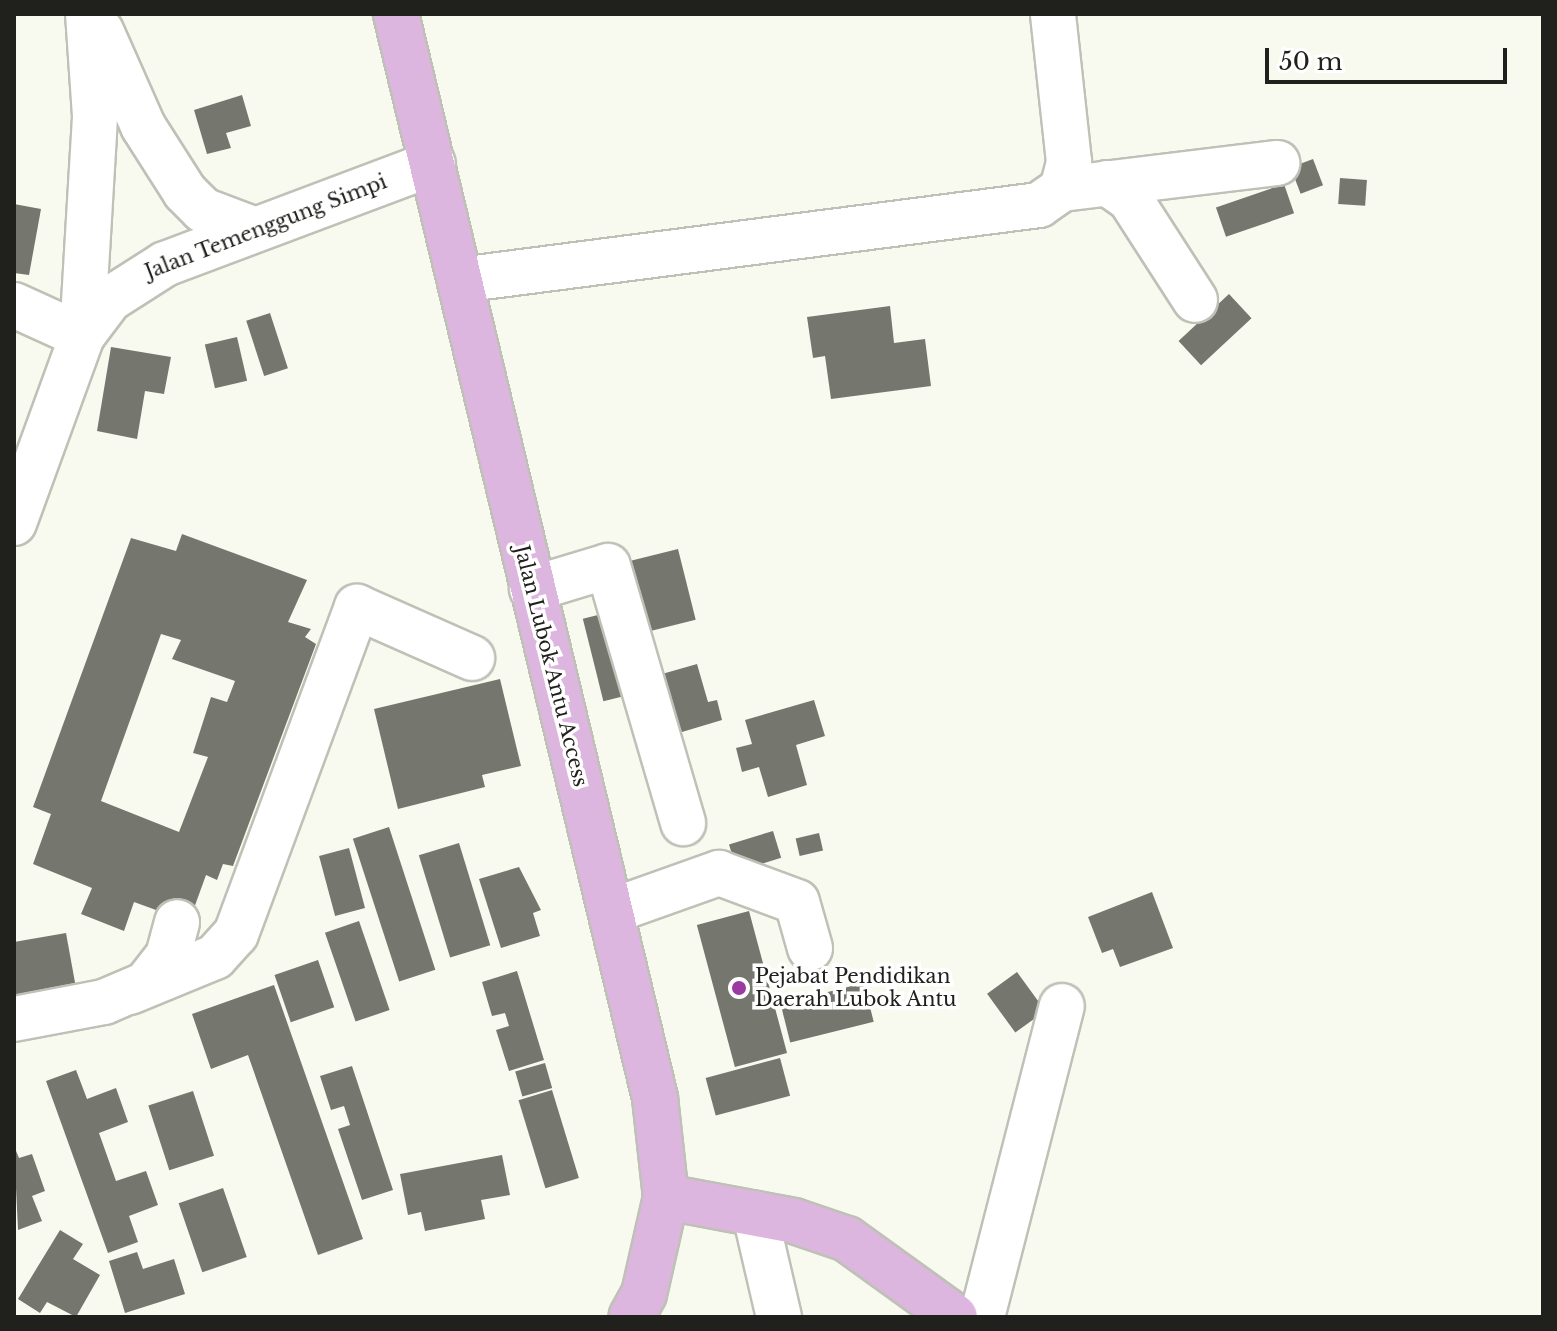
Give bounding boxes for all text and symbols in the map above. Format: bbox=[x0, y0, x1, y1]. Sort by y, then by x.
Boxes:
scale bar bbox=[1269, 32, 1511, 82]
text: 50 m bbox=[1279, 47, 1342, 76]
street label: Jalan Temenggung Simpi bbox=[141, 170, 391, 284]
street label: Jalan Lubok Antu Access bbox=[509, 542, 593, 790]
place label: Pejabat Pendidikan Daerah Lubok Antu bbox=[755, 964, 958, 1011]
marker: Pejabat Pendidikan Daerah Lubok Antu bbox=[730, 979, 748, 997]

